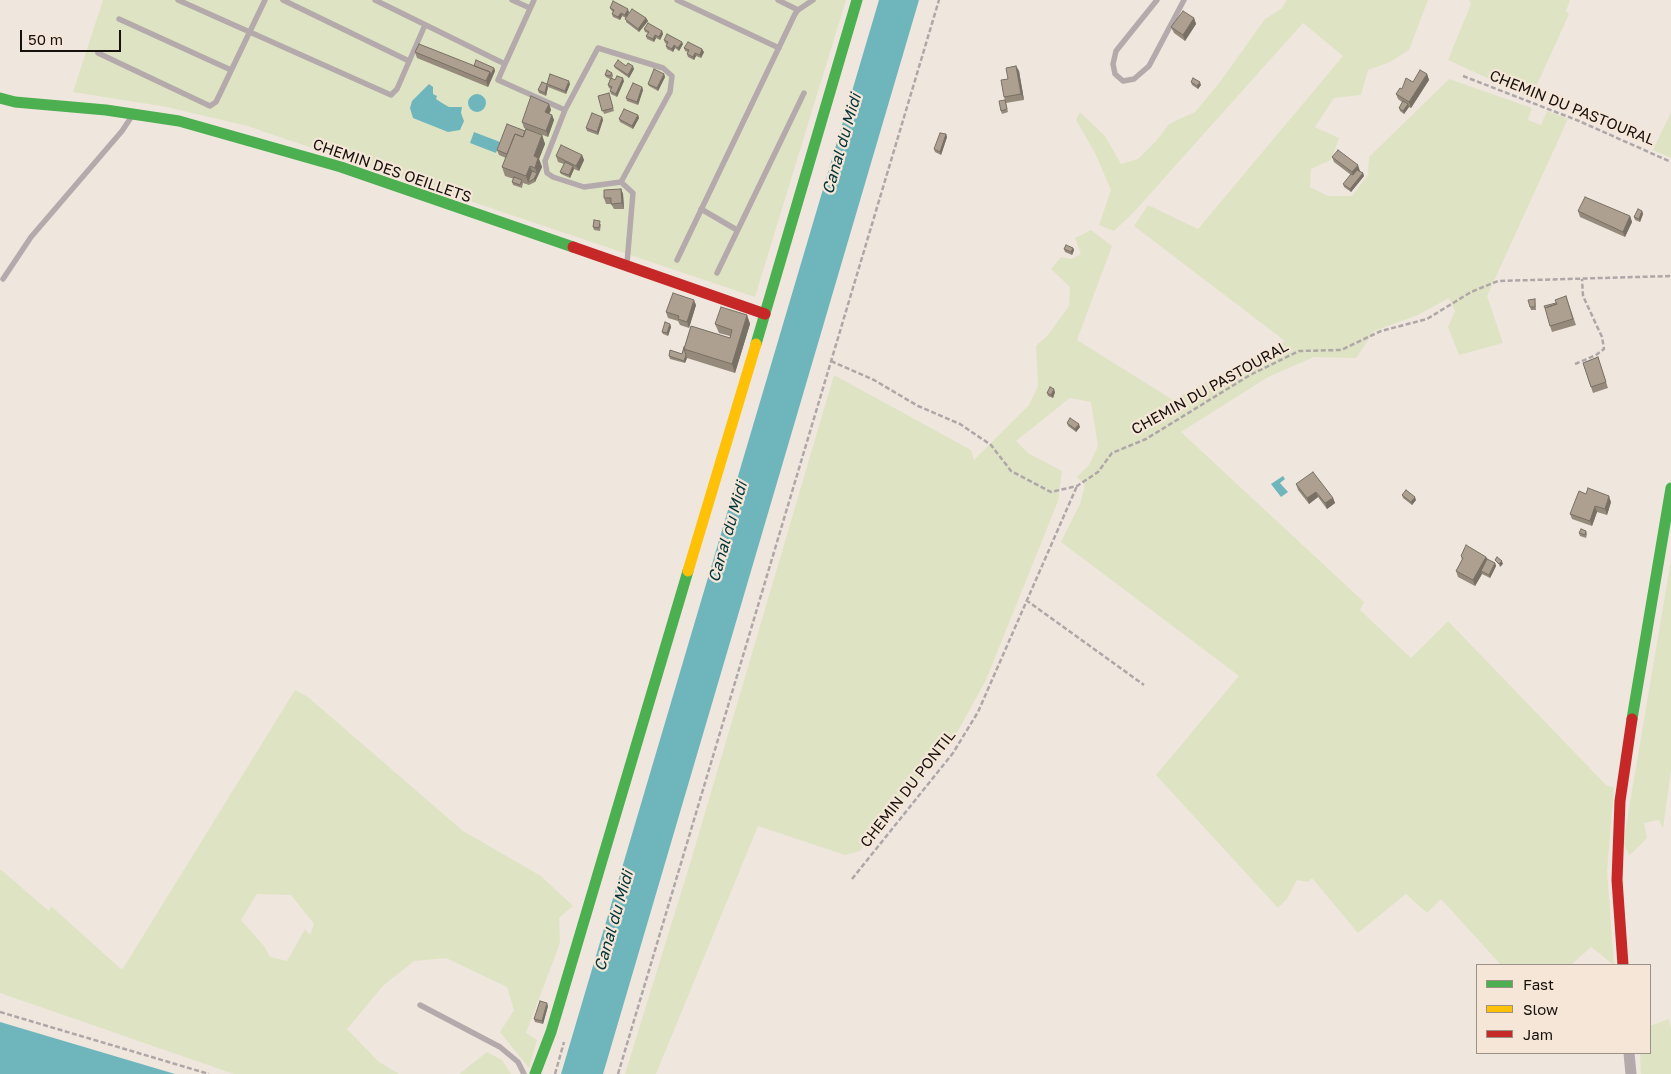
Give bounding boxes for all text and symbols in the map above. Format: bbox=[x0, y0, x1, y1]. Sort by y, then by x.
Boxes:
scale bar bbox=[22, 20, 124, 52]
text: 50 m bbox=[28, 30, 63, 48]
street label: CHEMIN DU PASTOURAL bbox=[1487, 67, 1657, 149]
water label: Canal du Midi bbox=[818, 92, 866, 196]
street label: CHEMIN DES OEILLETS bbox=[310, 135, 474, 207]
street label: CHEMIN DU PASTOURAL bbox=[1128, 337, 1292, 439]
water label: Canal du Midi bbox=[704, 480, 752, 584]
street label: CHEMIN DU PONTIL bbox=[857, 727, 959, 851]
water label: Canal du Midi bbox=[590, 869, 638, 973]
legend bbox=[1476, 964, 1651, 1054]
text: Fast bbox=[1523, 975, 1554, 993]
text: Slow bbox=[1523, 1000, 1558, 1018]
text: Jam bbox=[1523, 1025, 1553, 1043]

